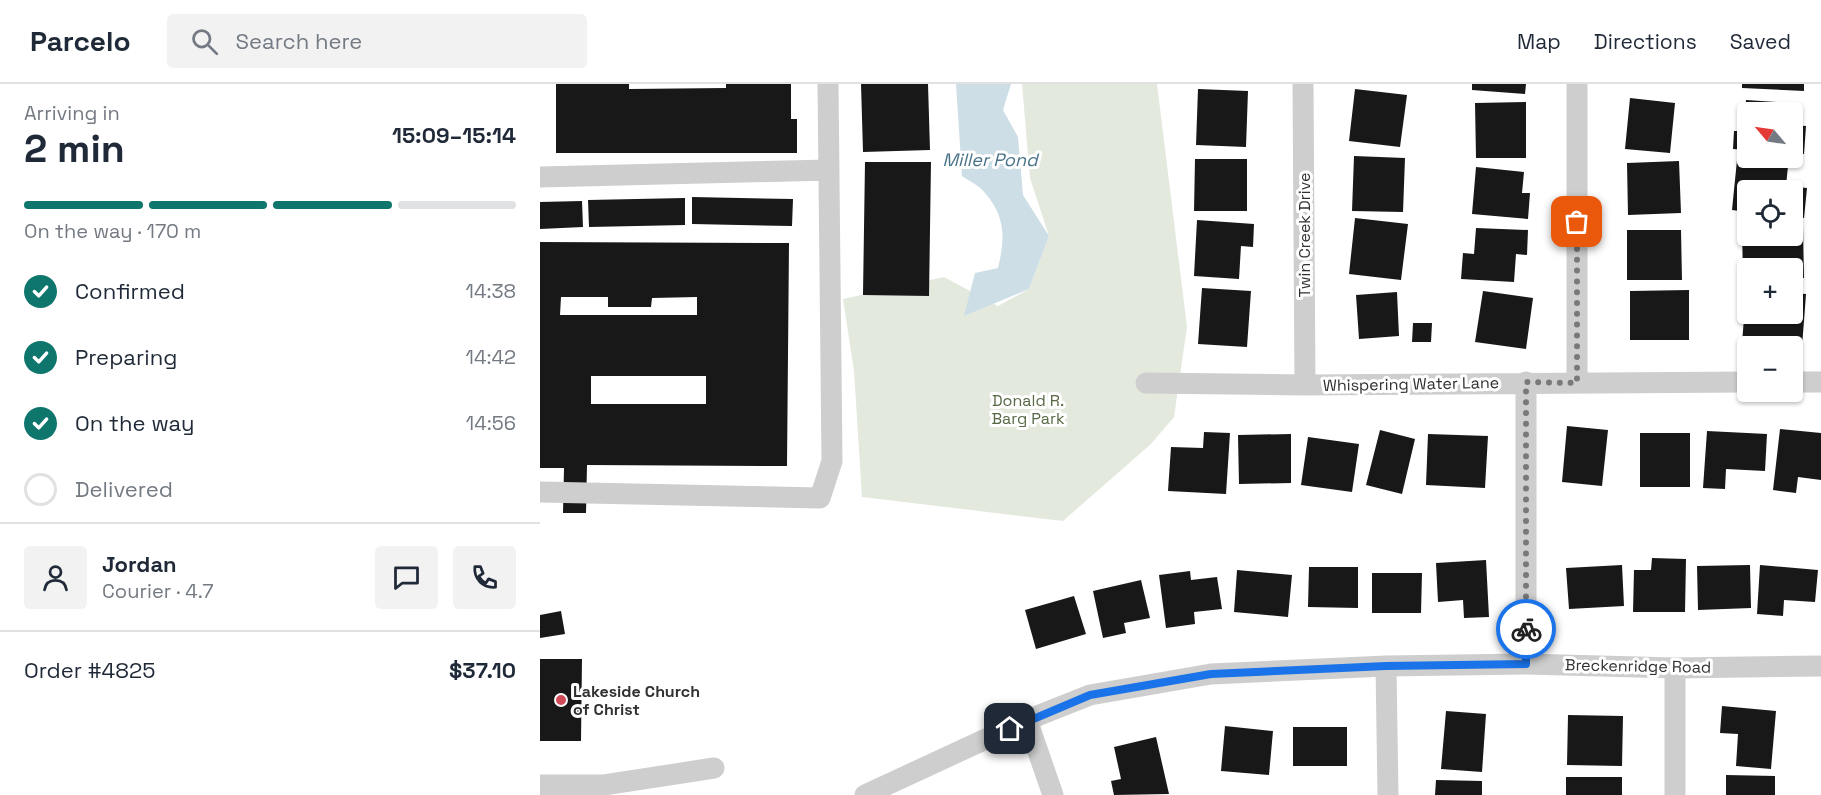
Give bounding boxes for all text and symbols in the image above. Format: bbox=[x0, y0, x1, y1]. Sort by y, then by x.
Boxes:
search box bbox=[167, 14, 587, 68]
text: Parcelo bbox=[30, 23, 131, 59]
icon: search bbox=[188, 25, 221, 58]
text: Search here bbox=[236, 27, 362, 55]
text: Map bbox=[1517, 28, 1561, 55]
text: Directions bbox=[1594, 28, 1697, 55]
text: Saved bbox=[1730, 28, 1791, 55]
text: Arriving in bbox=[24, 100, 120, 126]
north arrow bbox=[1737, 102, 1803, 168]
map controls bbox=[1737, 102, 1803, 402]
text: 15:09–15:14 bbox=[392, 121, 516, 149]
text: 2 min bbox=[24, 124, 125, 173]
water label: Miller Pond bbox=[942, 148, 1040, 171]
street label: Twin Creek Drive bbox=[1294, 173, 1315, 297]
button: locate bbox=[1737, 180, 1803, 246]
pin bbox=[1551, 196, 1602, 247]
icon: bag bbox=[1560, 205, 1593, 238]
text: On the way · 170 m bbox=[24, 218, 201, 244]
button: + bbox=[1737, 258, 1803, 324]
icon: check bbox=[24, 275, 57, 308]
text: Confirmed bbox=[75, 277, 185, 305]
text: 14:38 bbox=[466, 278, 516, 304]
button: − bbox=[1737, 336, 1803, 402]
icon: check bbox=[24, 341, 57, 374]
text: Preparing bbox=[75, 343, 177, 371]
text: 14:42 bbox=[466, 344, 516, 370]
street label: Whispering Water Lane bbox=[1323, 372, 1499, 396]
park label: Donald R. Barg Park bbox=[991, 390, 1065, 429]
icon: check bbox=[24, 407, 57, 440]
text: On the way bbox=[75, 409, 194, 437]
text: 14:56 bbox=[466, 410, 516, 436]
text: Delivered bbox=[75, 475, 173, 503]
button: person bbox=[24, 546, 87, 609]
button: chat bbox=[375, 546, 438, 609]
button: phone bbox=[453, 546, 516, 609]
text: Jordan bbox=[102, 550, 177, 578]
text: Courier · 4.7 bbox=[102, 578, 213, 604]
courier bbox=[1496, 599, 1556, 659]
icon: bike bbox=[1510, 613, 1543, 646]
street label: Breckenridge Road bbox=[1565, 654, 1711, 678]
text: Order #4825 bbox=[24, 656, 155, 684]
text: $37.10 bbox=[449, 656, 516, 684]
place label: Lakeside Church of Christ bbox=[573, 681, 700, 720]
marker: Lakeside Church of Christ bbox=[554, 693, 568, 707]
pin bbox=[984, 703, 1035, 754]
icon: home bbox=[993, 712, 1026, 745]

